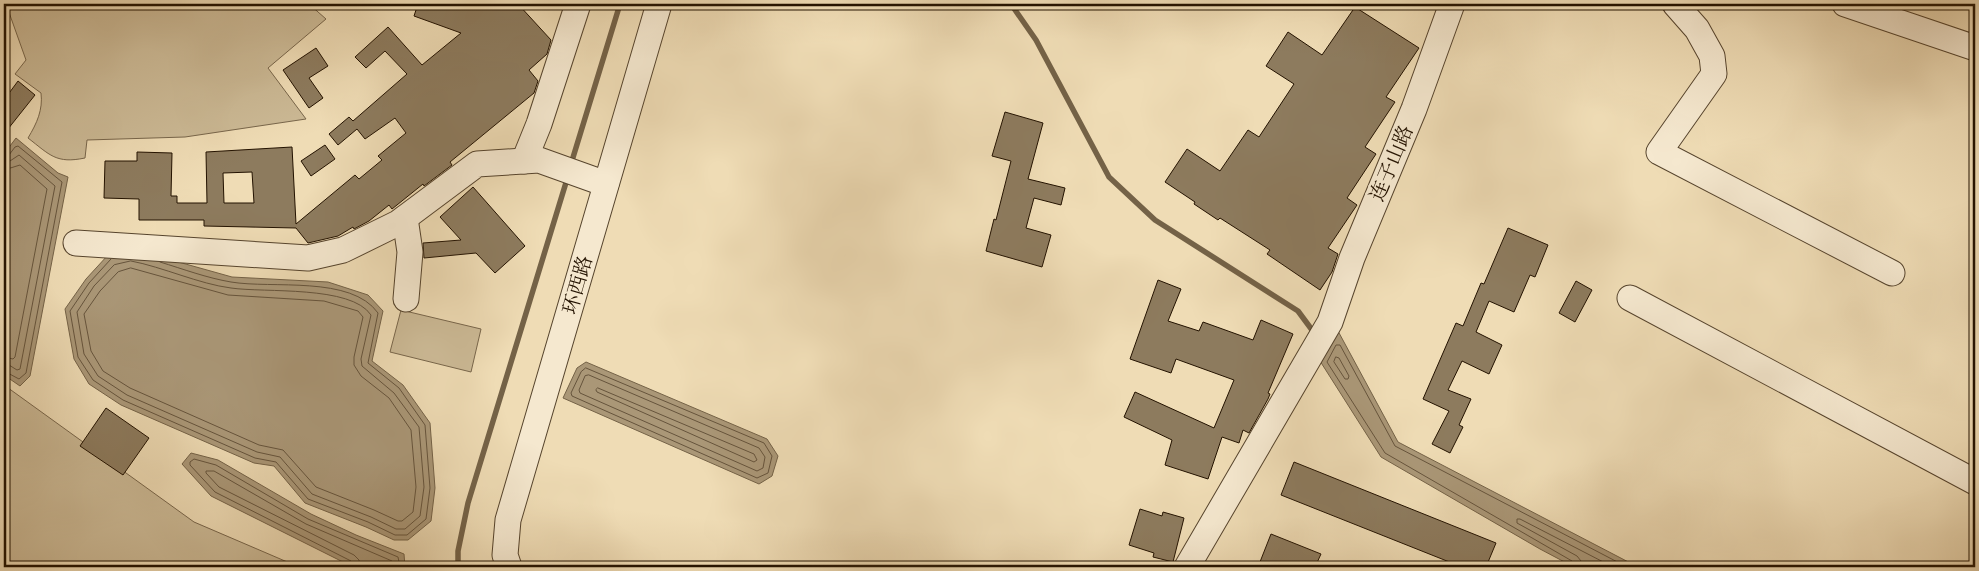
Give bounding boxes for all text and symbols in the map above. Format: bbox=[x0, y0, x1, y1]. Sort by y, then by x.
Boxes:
street label: 连子山路 bbox=[1363, 121, 1420, 205]
street label: 环西路 bbox=[556, 253, 599, 318]

